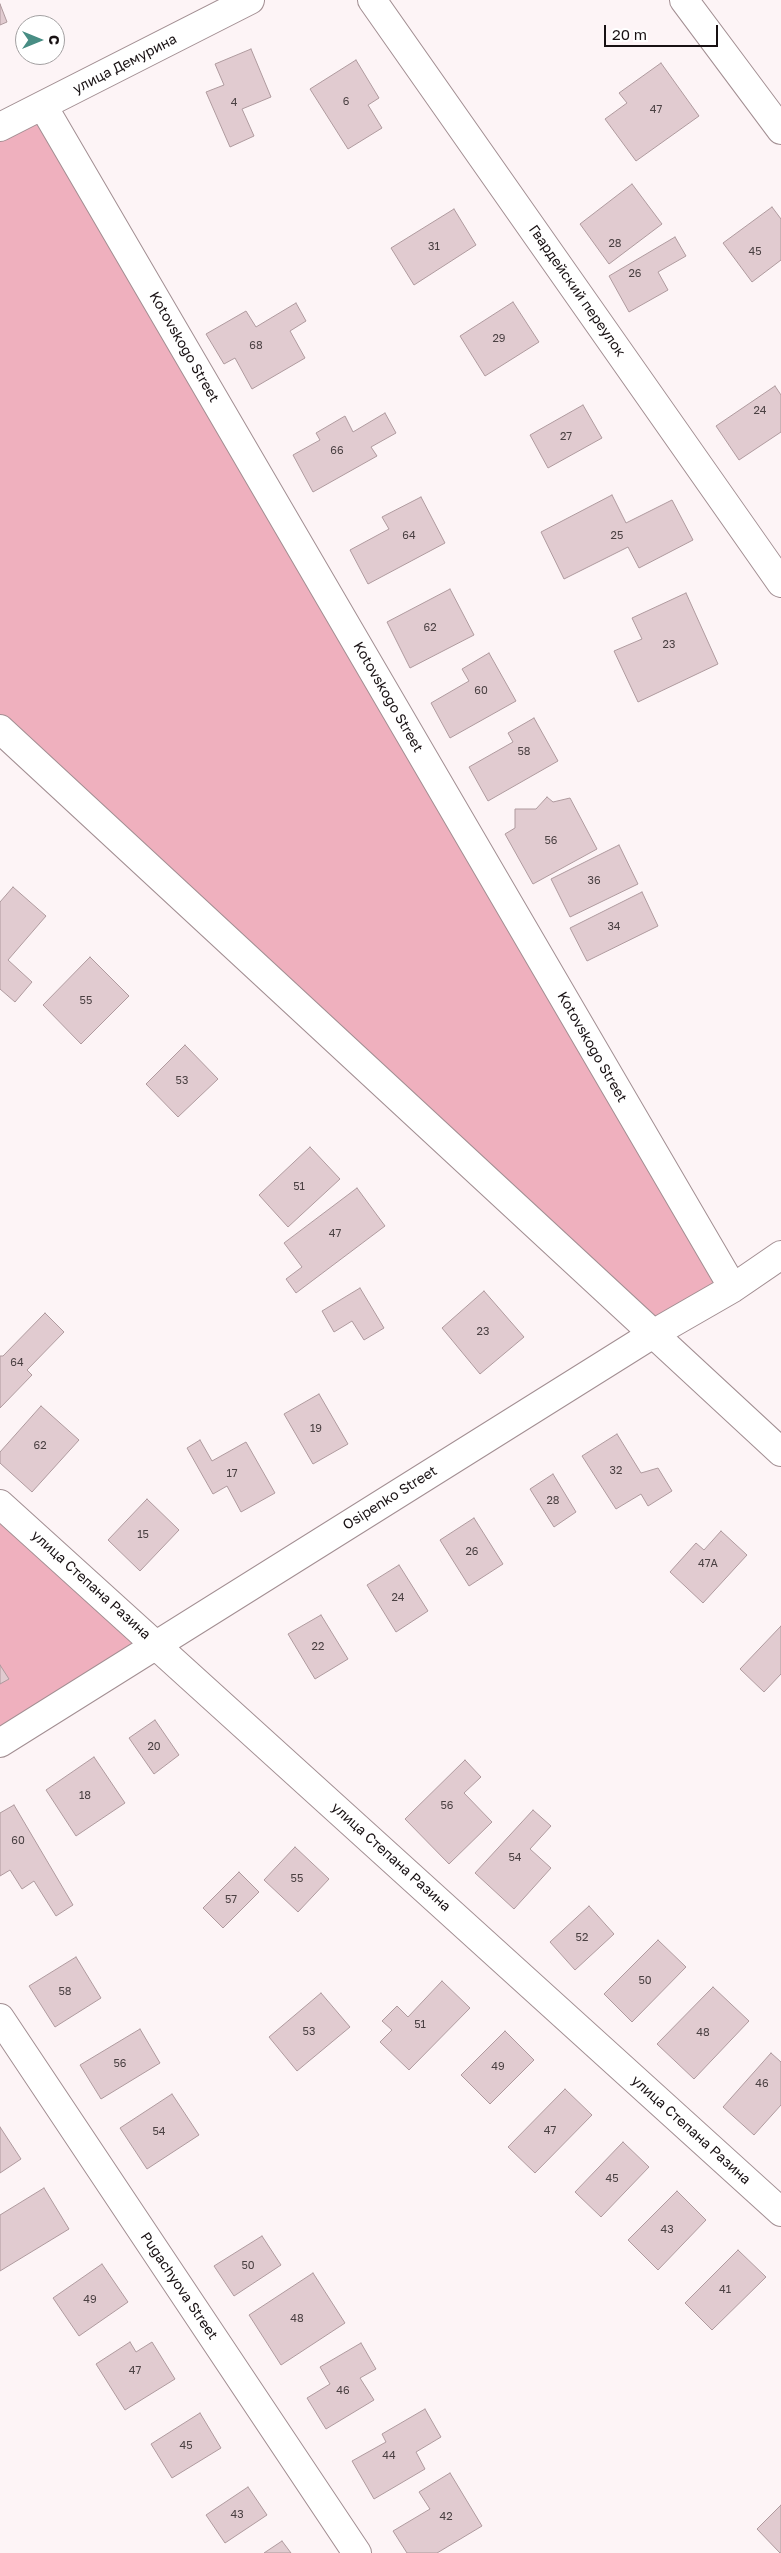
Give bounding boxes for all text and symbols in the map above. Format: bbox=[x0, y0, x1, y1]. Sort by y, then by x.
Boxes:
north arrow bbox=[15, 15, 65, 65]
scale bar bbox=[606, 15, 720, 47]
text: 20 m bbox=[612, 25, 647, 43]
street label: улица Демурина bbox=[70, 31, 180, 97]
text: С bbox=[46, 35, 63, 45]
house number: 6 bbox=[343, 95, 349, 109]
house number: 4 bbox=[231, 96, 237, 110]
house number: 47 bbox=[650, 103, 662, 117]
street label: Гвардейский переулок bbox=[525, 222, 629, 360]
house number: 28 bbox=[608, 237, 622, 251]
house number: 31 bbox=[428, 240, 440, 254]
house number: 45 bbox=[748, 245, 762, 259]
house number: 26 bbox=[628, 267, 642, 281]
street label: Kotovskogo Street bbox=[146, 289, 222, 405]
house number: 29 bbox=[492, 332, 506, 346]
house number: 68 bbox=[249, 339, 263, 353]
house number: 24 bbox=[753, 404, 767, 418]
house number: 27 bbox=[560, 430, 572, 444]
house number: 66 bbox=[330, 444, 344, 458]
house number: 64 bbox=[402, 529, 416, 543]
house number: 25 bbox=[611, 529, 623, 543]
house number: 62 bbox=[423, 621, 437, 635]
house number: 23 bbox=[663, 638, 675, 652]
street label: Kotovskogo Street bbox=[350, 639, 426, 755]
house number: 60 bbox=[474, 684, 488, 698]
house number: 58 bbox=[517, 745, 531, 759]
house number: 56 bbox=[544, 834, 558, 848]
house number: 36 bbox=[587, 874, 601, 888]
house number: 34 bbox=[607, 920, 621, 934]
street label: Kotovskogo Street bbox=[554, 989, 630, 1105]
house number: 55 bbox=[80, 994, 92, 1008]
house number: 53 bbox=[176, 1074, 188, 1088]
house number: 51 bbox=[293, 1180, 305, 1194]
house number: 47 bbox=[329, 1227, 341, 1241]
house number: 23 bbox=[477, 1325, 489, 1339]
house number: 64 bbox=[10, 1356, 24, 1370]
house number: 19 bbox=[310, 1422, 322, 1436]
house number: 62 bbox=[33, 1439, 47, 1453]
street label: Osipenko Street bbox=[340, 1462, 440, 1534]
house number: 32 bbox=[610, 1464, 622, 1478]
house number: 17 bbox=[226, 1467, 238, 1481]
house number: 28 bbox=[546, 1494, 560, 1508]
street label: улица Степана Разина bbox=[28, 1527, 154, 1643]
house number: 15 bbox=[137, 1528, 149, 1542]
house number: 26 bbox=[465, 1545, 479, 1559]
house number: 47А bbox=[698, 1557, 718, 1571]
house number: 24 bbox=[391, 1591, 405, 1605]
house number: 22 bbox=[312, 1640, 324, 1654]
house number: 20 bbox=[147, 1740, 161, 1754]
house number: 18 bbox=[79, 1789, 91, 1803]
street label: улица Степана Разина bbox=[328, 1799, 454, 1915]
house number: 56 bbox=[440, 1799, 454, 1813]
house number: 60 bbox=[11, 1834, 25, 1848]
house number: 54 bbox=[508, 1851, 522, 1865]
house number: 55 bbox=[291, 1872, 303, 1886]
house number: 57 bbox=[225, 1893, 237, 1907]
house number: 52 bbox=[576, 1931, 588, 1945]
house number: 50 bbox=[638, 1974, 652, 1988]
house number: 58 bbox=[58, 1985, 72, 1999]
house number: 51 bbox=[414, 2018, 426, 2032]
house number: 53 bbox=[303, 2025, 315, 2039]
house number: 48 bbox=[696, 2026, 710, 2040]
house number: 56 bbox=[113, 2057, 127, 2071]
house number: 49 bbox=[491, 2060, 505, 2074]
street label: улица Степана Разина bbox=[628, 2072, 754, 2188]
house number: 46 bbox=[755, 2077, 769, 2091]
house number: 47 bbox=[544, 2124, 556, 2138]
house number: 54 bbox=[152, 2125, 166, 2139]
house number: 45 bbox=[605, 2172, 619, 2186]
house number: 43 bbox=[660, 2223, 674, 2237]
street label: Pugachyova Street bbox=[137, 2229, 221, 2343]
house number: 50 bbox=[241, 2259, 255, 2273]
house number: 41 bbox=[719, 2283, 731, 2297]
house number: 49 bbox=[83, 2293, 97, 2307]
house number: 48 bbox=[290, 2312, 304, 2326]
house number: 47 bbox=[129, 2364, 141, 2378]
house number: 46 bbox=[336, 2384, 350, 2398]
house number: 45 bbox=[179, 2439, 193, 2453]
house number: 44 bbox=[382, 2449, 396, 2463]
house number: 43 bbox=[230, 2508, 244, 2522]
house number: 42 bbox=[439, 2510, 453, 2524]

